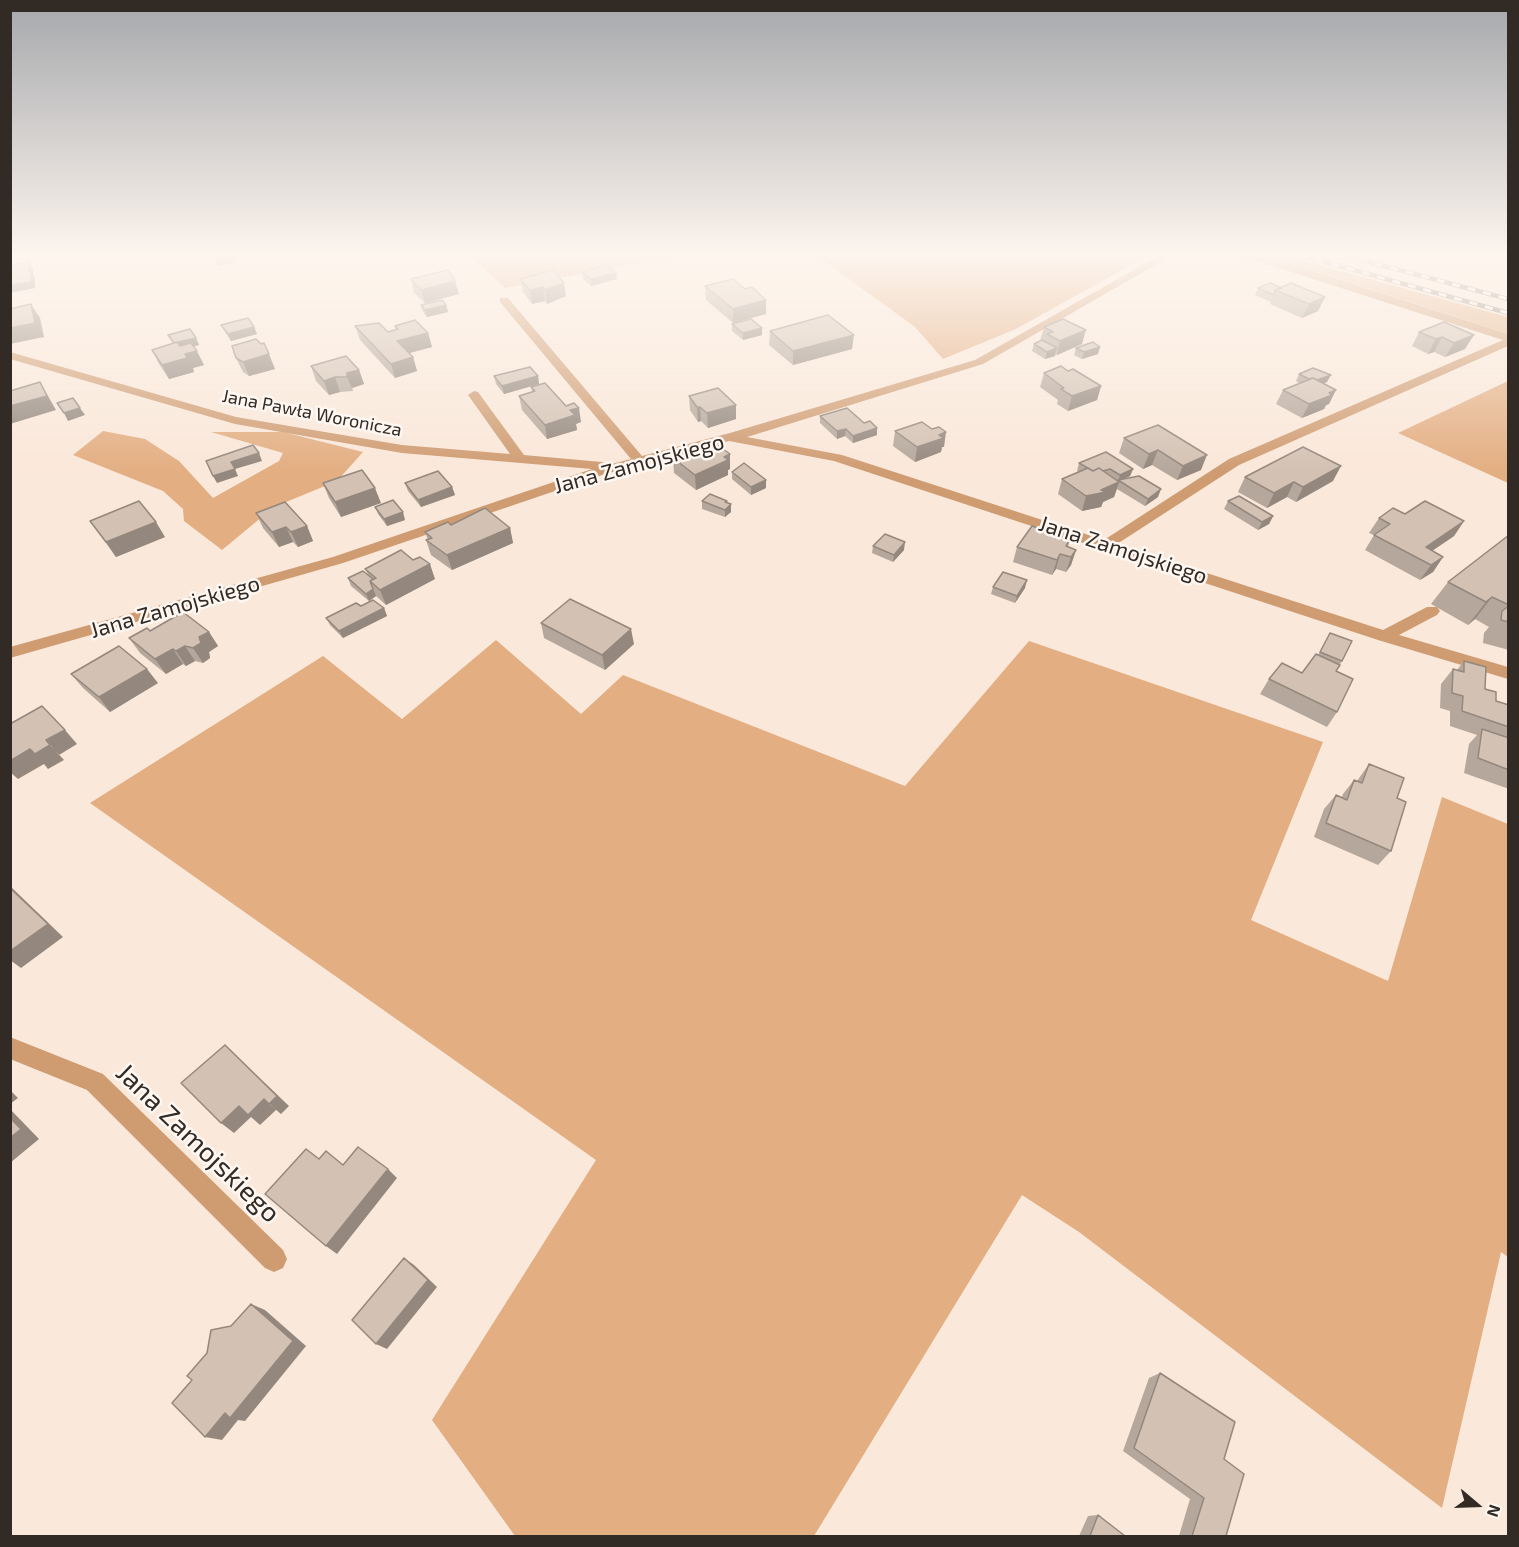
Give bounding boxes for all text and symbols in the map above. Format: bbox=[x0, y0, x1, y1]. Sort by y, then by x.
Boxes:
street label: Jana Pawła Woronicza bbox=[220, 385, 404, 441]
street label: Jana Zamojskiego bbox=[551, 429, 727, 499]
street label: Jana Zamojskiego bbox=[1035, 510, 1211, 590]
street label: Jana Zamojskiego bbox=[87, 570, 263, 644]
street label: Jana Zamojskiego bbox=[109, 1057, 287, 1229]
north arrow bbox=[1447, 1475, 1507, 1535]
text: N bbox=[1484, 1502, 1505, 1520]

